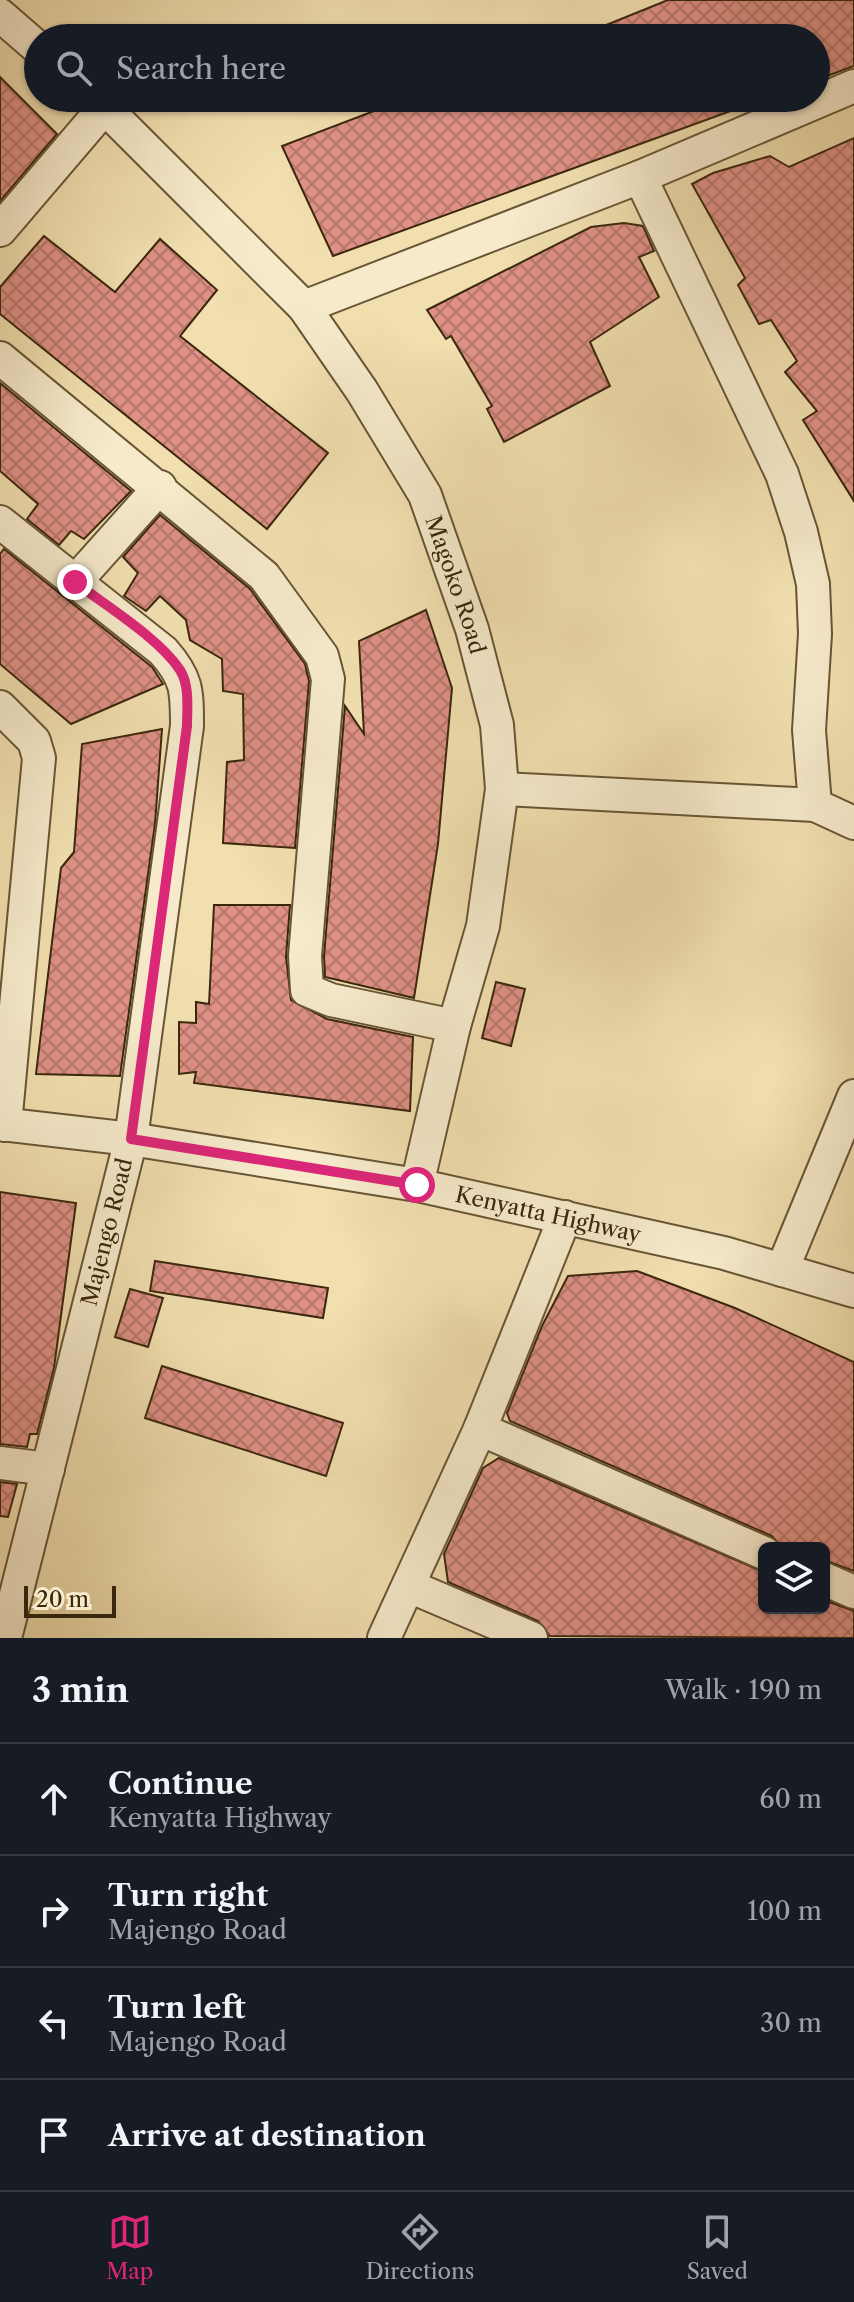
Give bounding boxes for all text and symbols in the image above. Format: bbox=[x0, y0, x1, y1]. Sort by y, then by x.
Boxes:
search box bbox=[24, 24, 830, 112]
icon: search bbox=[52, 46, 96, 90]
text: Search here bbox=[116, 50, 286, 87]
street label: Magoko Road bbox=[420, 512, 491, 657]
route end bbox=[57, 564, 93, 600]
street label: Majengo Road bbox=[76, 1155, 138, 1309]
route start bbox=[399, 1167, 435, 1203]
street label: Kenyatta Highway bbox=[453, 1180, 644, 1248]
map controls bbox=[758, 1542, 830, 1614]
button: layers bbox=[758, 1542, 830, 1614]
scale bar bbox=[24, 1582, 116, 1618]
text: 20 m bbox=[36, 1586, 89, 1613]
text: 3 min bbox=[32, 1669, 129, 1711]
text: Walk · 190 m bbox=[665, 1674, 822, 1706]
text: Continue bbox=[108, 1765, 253, 1802]
icon: ahead bbox=[32, 1777, 76, 1821]
text: 60 m bbox=[759, 1783, 822, 1815]
text: Kenyatta Highway bbox=[108, 1802, 332, 1834]
text: Turn right bbox=[108, 1877, 268, 1914]
icon: right bbox=[32, 1889, 76, 1933]
text: 100 m bbox=[747, 1895, 822, 1927]
text: Majengo Road bbox=[108, 1914, 287, 1946]
text: Turn left bbox=[108, 1989, 245, 2026]
icon: left bbox=[32, 2001, 76, 2045]
text: 30 m bbox=[760, 2007, 822, 2039]
text: Majengo Road bbox=[108, 2026, 287, 2058]
icon: arrive bbox=[32, 2113, 76, 2157]
text: Arrive at destination bbox=[108, 2117, 426, 2154]
tab: Map bbox=[106, 2210, 153, 2285]
tab: Directions bbox=[366, 2210, 474, 2285]
tab: Saved bbox=[687, 2210, 748, 2285]

